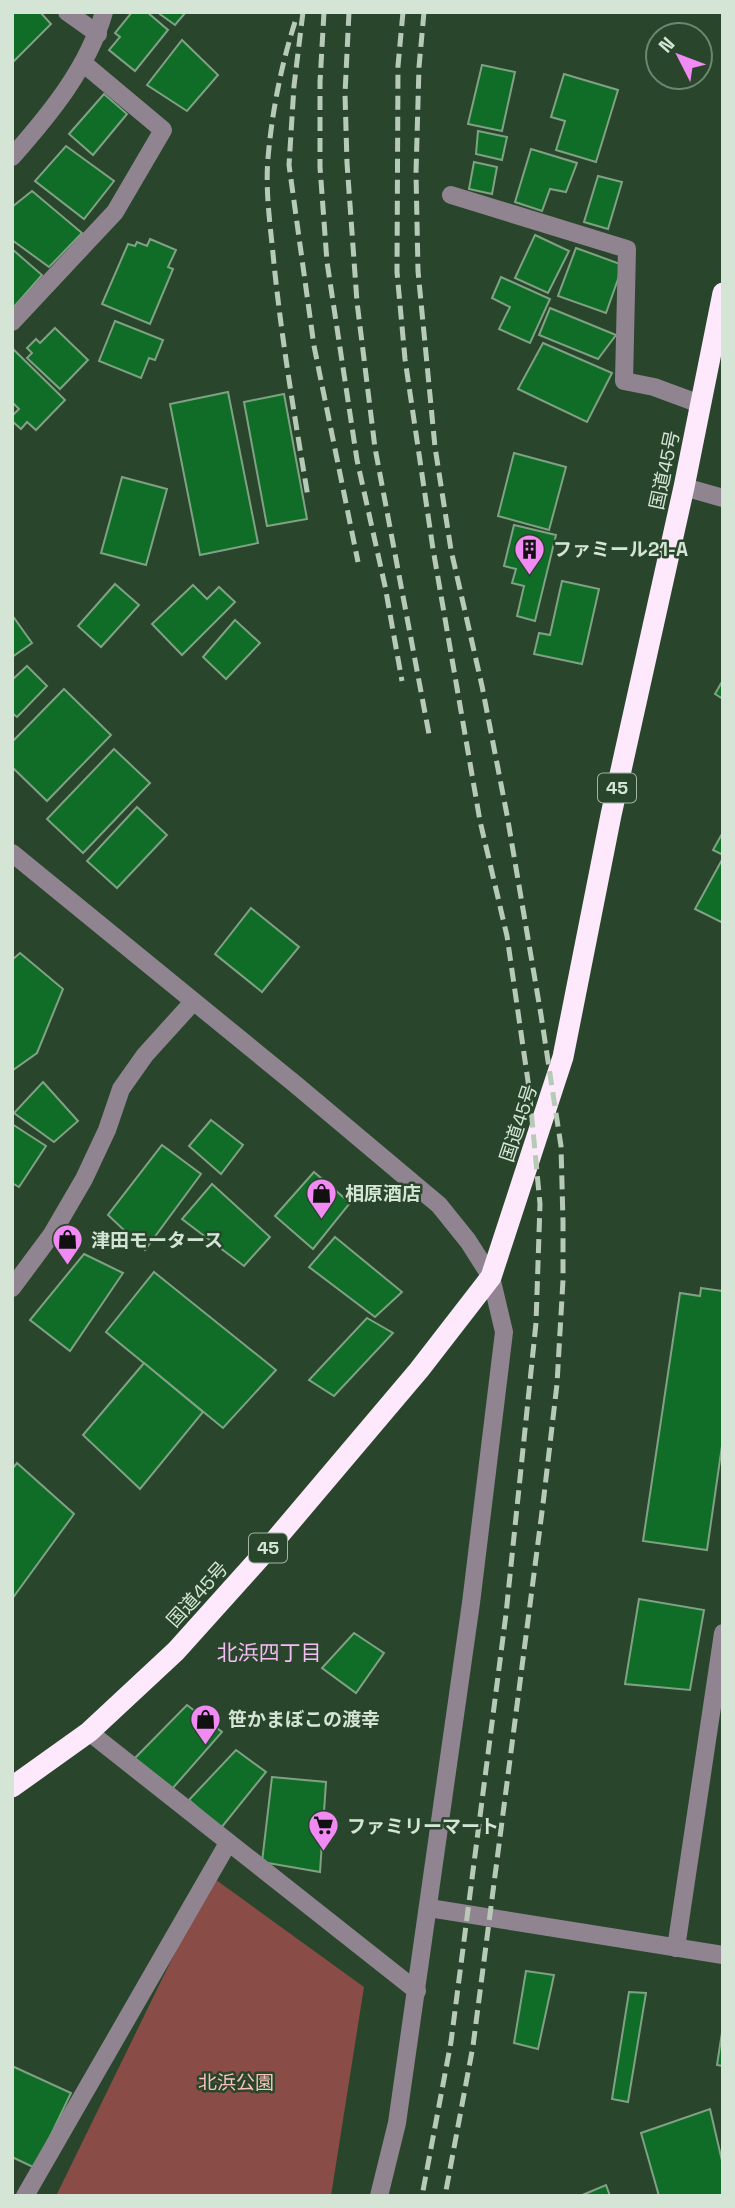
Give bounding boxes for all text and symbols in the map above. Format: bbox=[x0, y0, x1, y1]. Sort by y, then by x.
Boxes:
north arrow bbox=[644, 21, 714, 91]
text: N bbox=[653, 32, 680, 58]
street label: 国道45号 bbox=[644, 428, 685, 512]
building icon: ファミール21-A bbox=[513, 532, 547, 576]
place label: ファミール21-A bbox=[553, 537, 688, 562]
road number: 45 bbox=[598, 774, 636, 802]
street label: 国道45号 bbox=[494, 1081, 543, 1165]
shop icon: 相原酒店 bbox=[305, 1176, 339, 1220]
place label: 相原酒店 bbox=[345, 1181, 421, 1206]
shop icon: 津田モータース bbox=[51, 1223, 85, 1267]
place label: 津田モータース bbox=[91, 1228, 223, 1253]
road number: 45 bbox=[249, 1534, 287, 1562]
street label: 国道45号 bbox=[161, 1556, 234, 1633]
district label: 北浜四丁目 bbox=[217, 1639, 322, 1666]
shop icon: 笹かまぼこの渡幸 bbox=[188, 1702, 222, 1746]
place label: 笹かまぼこの渡幸 bbox=[228, 1707, 380, 1732]
supermarket icon: ファミリーマート bbox=[307, 1809, 341, 1853]
place label: ファミリーマート bbox=[347, 1814, 499, 1839]
park label: 北浜公園 bbox=[198, 2070, 274, 2095]

